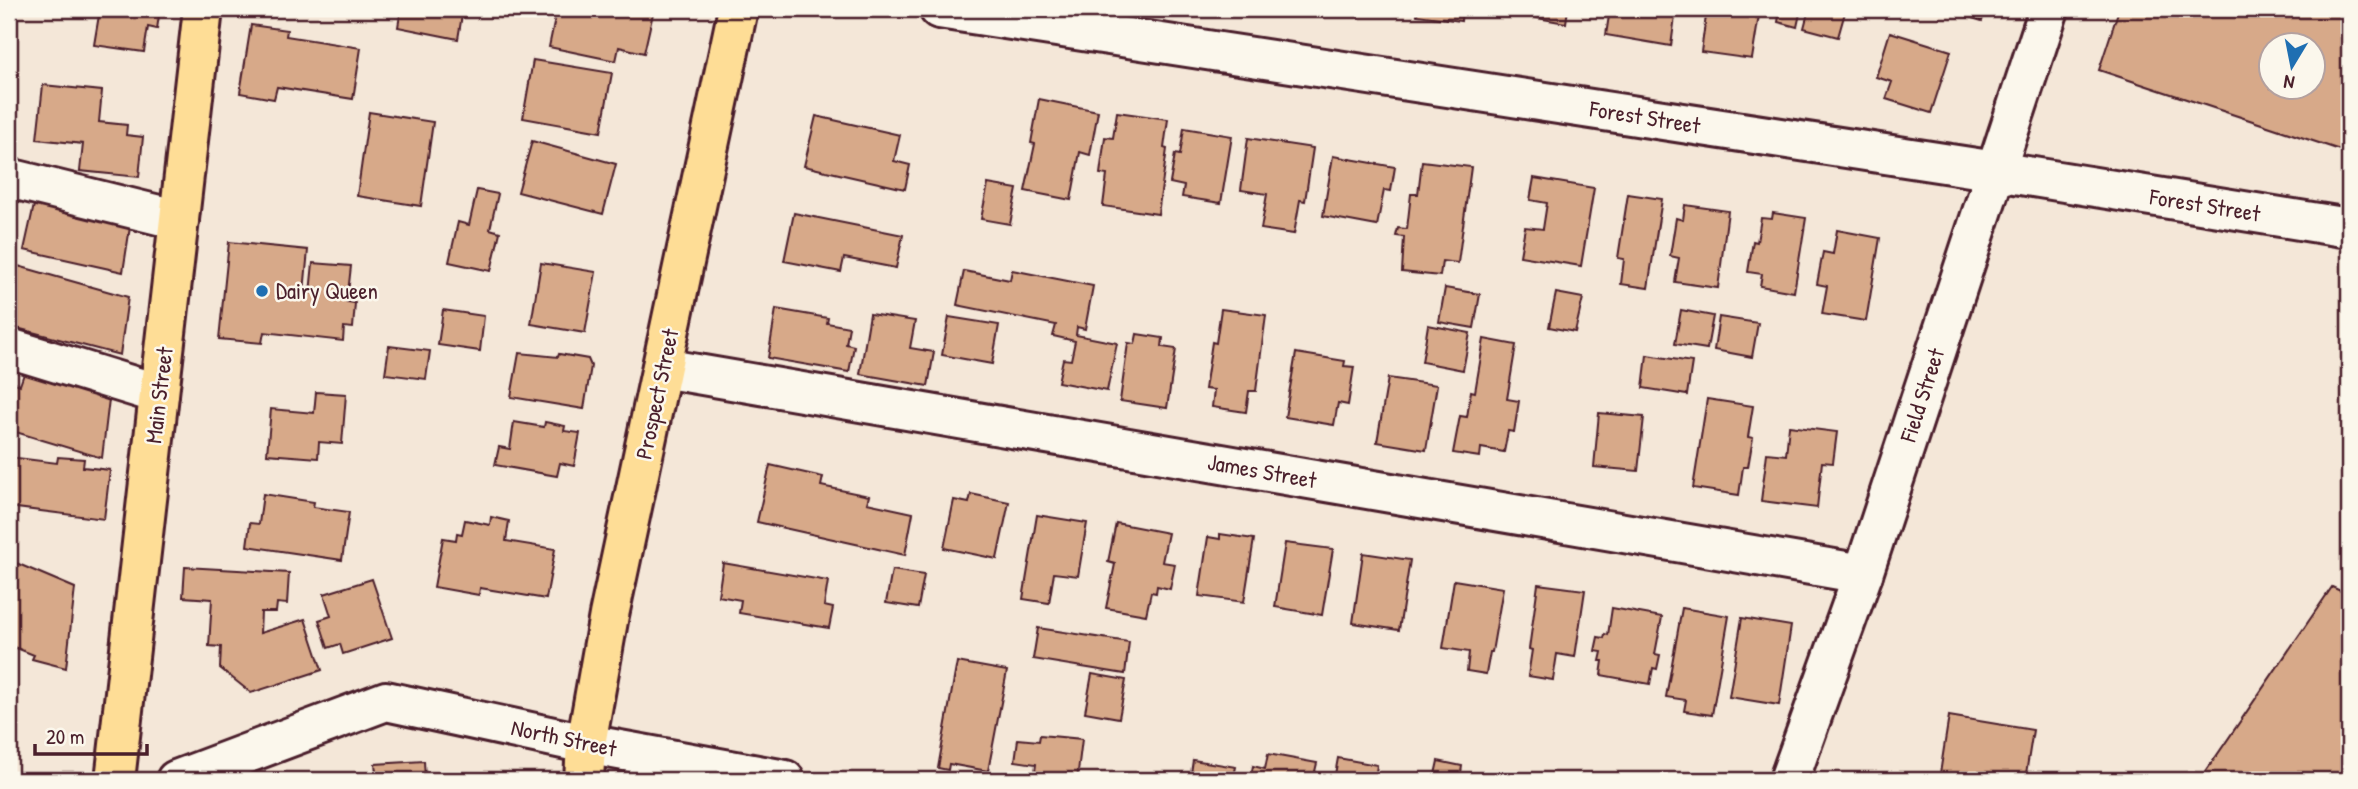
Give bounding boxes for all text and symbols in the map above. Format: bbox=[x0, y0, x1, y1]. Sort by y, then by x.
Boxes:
north arrow bbox=[2256, 32, 2326, 102]
text: N bbox=[2282, 69, 2296, 96]
street label: Forest Street bbox=[1587, 92, 1704, 141]
street label: Forest Street bbox=[2147, 180, 2264, 229]
place label: Dairy Queen bbox=[276, 275, 378, 306]
marker: Dairy Queen bbox=[254, 283, 270, 299]
street label: Prospect Street bbox=[628, 325, 686, 462]
street label: Field Street bbox=[1892, 343, 1952, 447]
street label: Main Street bbox=[137, 344, 180, 445]
street label: James Street bbox=[1205, 446, 1320, 496]
street label: North Street bbox=[509, 711, 621, 764]
scale bar bbox=[35, 712, 147, 756]
text: 20 m bbox=[46, 722, 84, 751]

